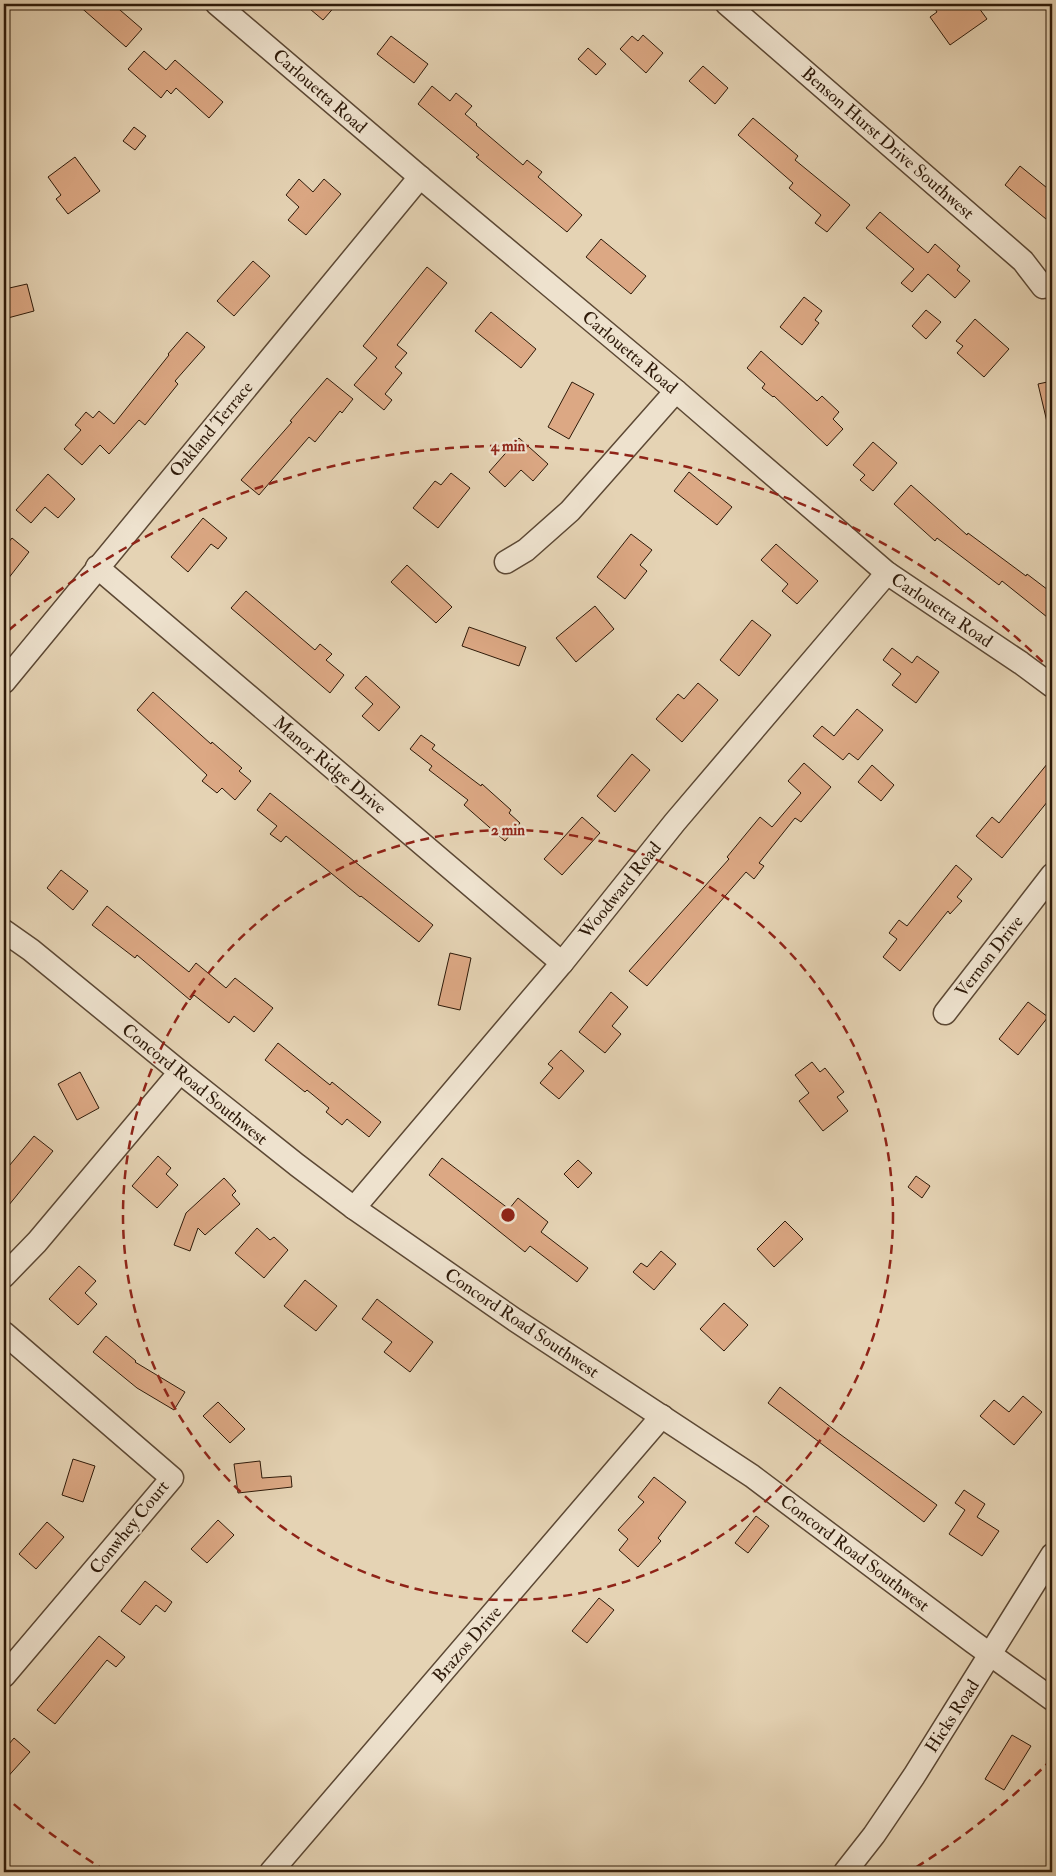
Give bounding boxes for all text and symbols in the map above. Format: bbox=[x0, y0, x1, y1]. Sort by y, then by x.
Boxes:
street label: Carlouetta Road bbox=[268, 44, 372, 139]
street label: Benson Hurst Drive Southwest bbox=[797, 62, 979, 225]
street label: Carlouetta Road bbox=[577, 306, 682, 399]
street label: Oakland Terrace bbox=[164, 376, 259, 482]
text: 4 min bbox=[490, 437, 526, 456]
street label: Carlouetta Road bbox=[887, 568, 997, 653]
street label: Manor Ridge Drive bbox=[268, 711, 391, 820]
text: 2 min bbox=[491, 821, 525, 840]
street label: Woodward Road bbox=[574, 837, 667, 944]
street label: Vernon Drive bbox=[950, 910, 1029, 1002]
street label: Concord Road Southwest bbox=[117, 1018, 272, 1150]
centre of rings bbox=[499, 1206, 517, 1224]
street label: Concord Road Southwest bbox=[440, 1263, 603, 1384]
street label: Conwhey Court bbox=[84, 1476, 174, 1579]
street label: Concord Road Southwest bbox=[775, 1490, 934, 1617]
street label: Brazos Drive bbox=[428, 1601, 507, 1687]
street label: Hicks Road bbox=[920, 1675, 985, 1757]

